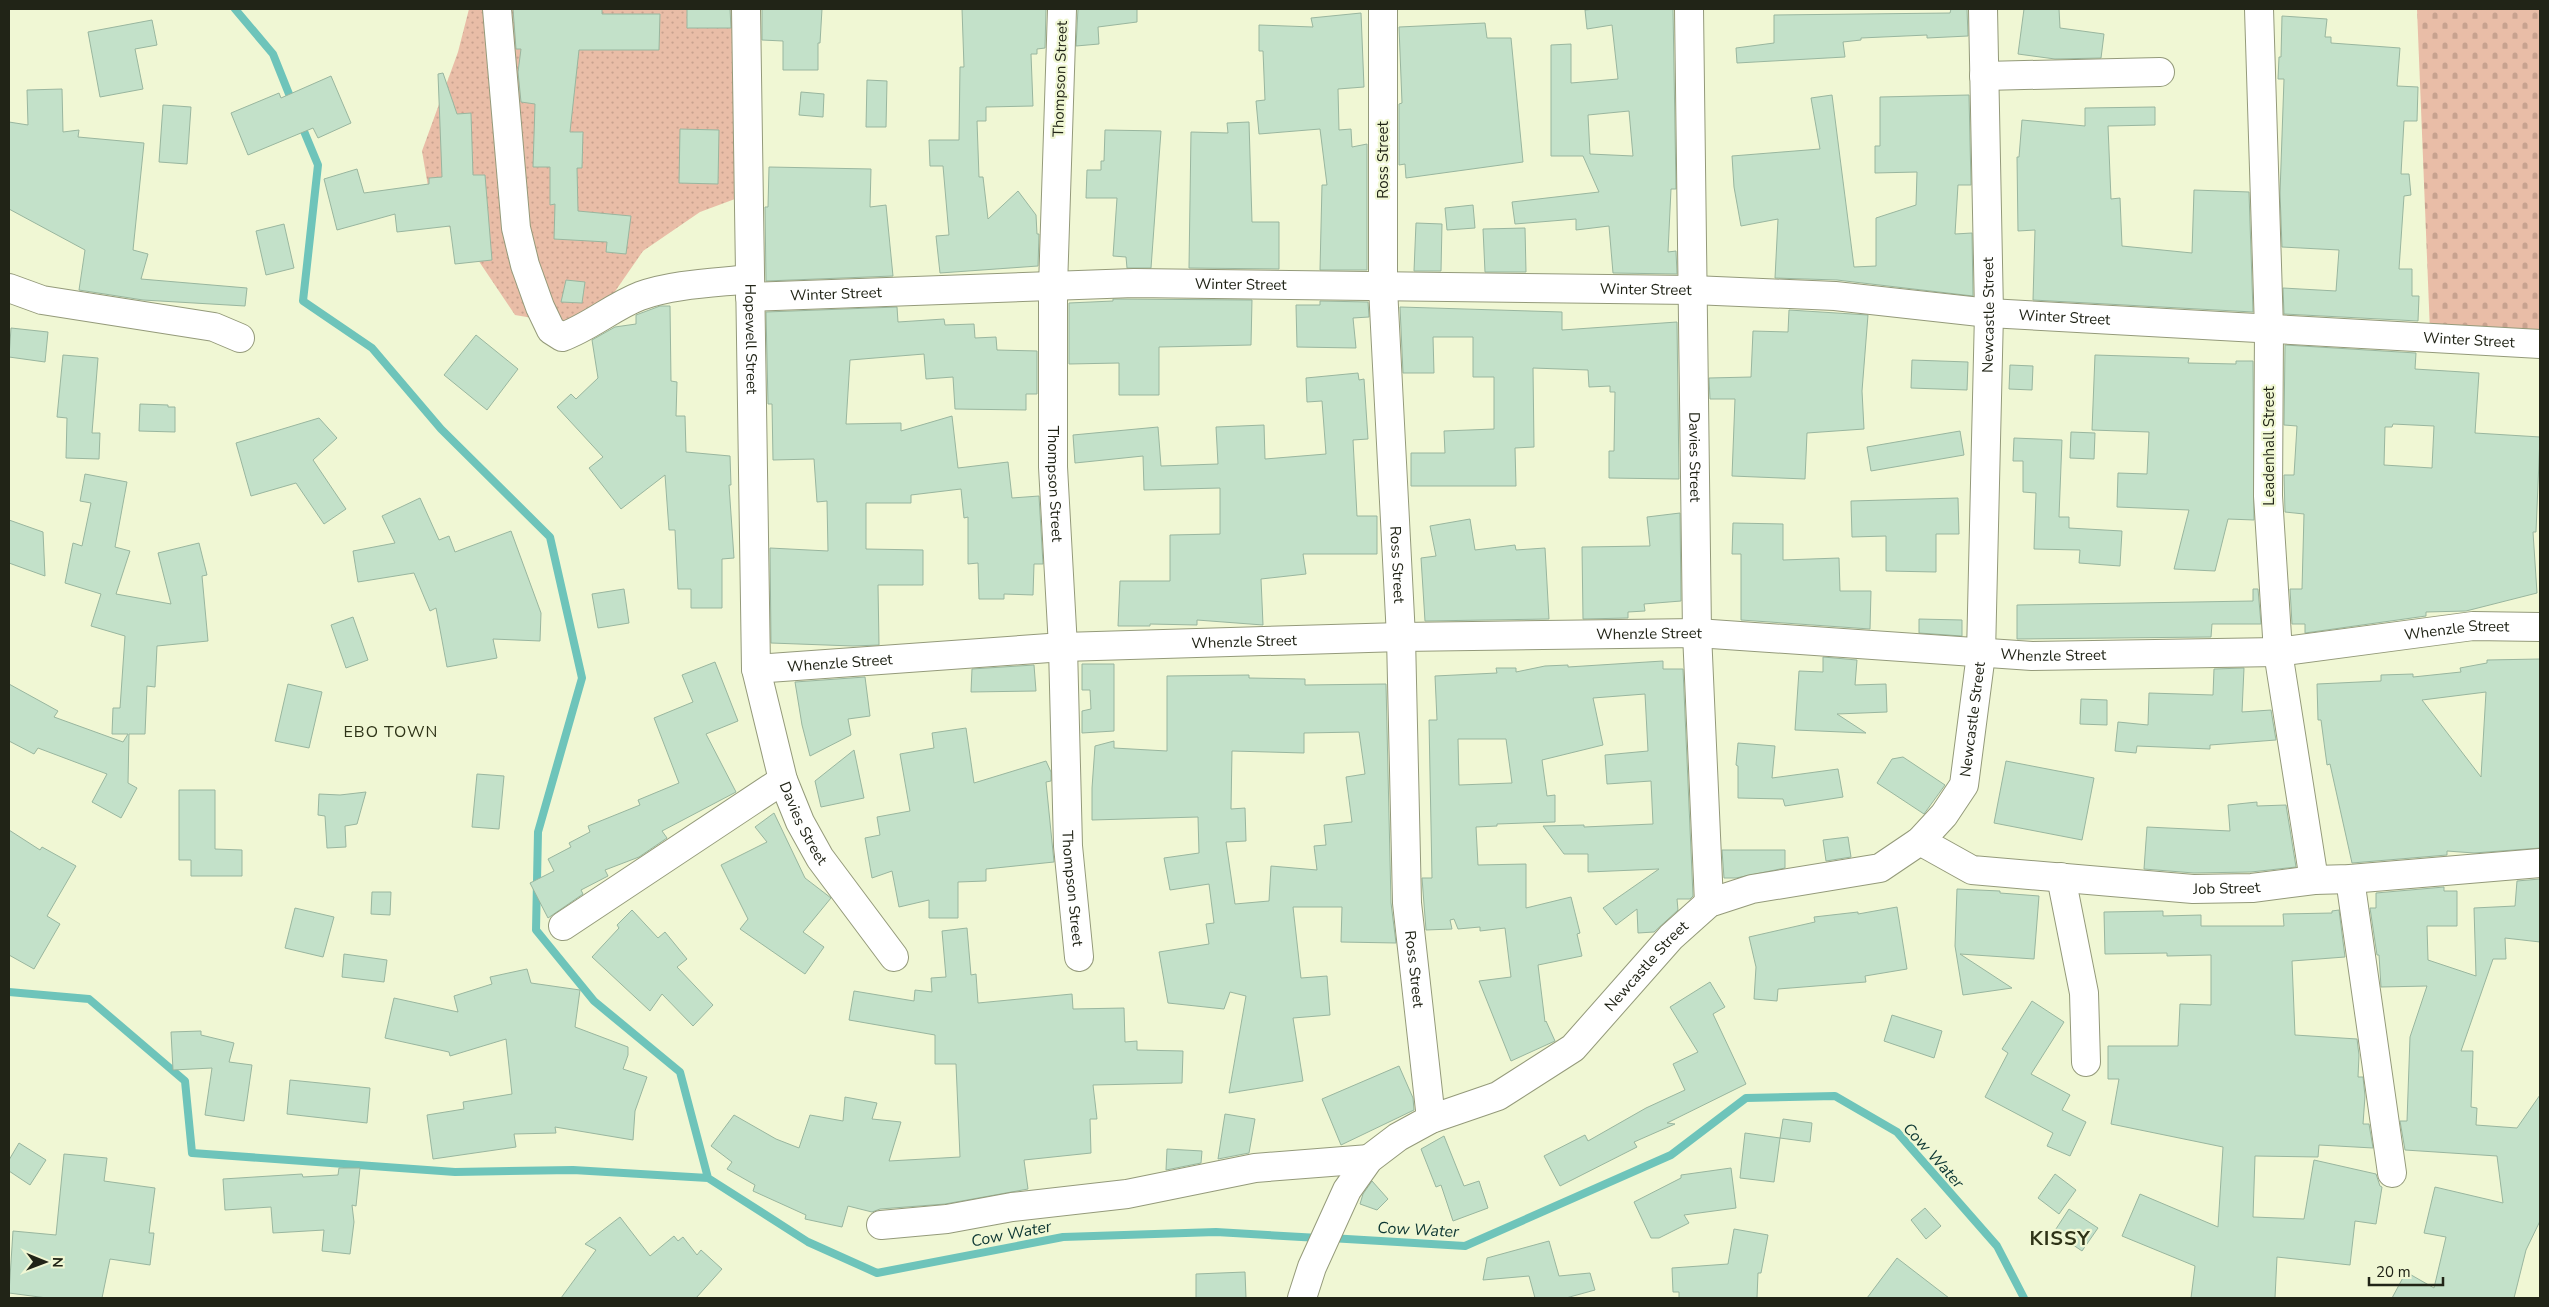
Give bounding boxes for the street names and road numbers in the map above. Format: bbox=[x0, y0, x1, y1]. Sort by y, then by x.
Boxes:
street label: Thompson Street bbox=[1048, 20, 1072, 137]
street label: Ross Street bbox=[1373, 121, 1393, 199]
street label: Newcastle Street bbox=[1978, 256, 1999, 373]
street label: Winter Street bbox=[1195, 274, 1288, 295]
street label: Winter Street bbox=[1600, 279, 1693, 300]
street label: Winter Street bbox=[790, 282, 883, 306]
street label: Hopewell Street bbox=[740, 283, 762, 395]
street label: Winter Street bbox=[2018, 305, 2112, 330]
street label: Winter Street bbox=[2422, 327, 2516, 353]
street label: Leadenhall Street bbox=[2259, 386, 2279, 506]
street label: Davies Street bbox=[1684, 412, 1705, 503]
street label: Thompson Street bbox=[1043, 426, 1067, 543]
street label: Ross Street bbox=[1385, 525, 1409, 605]
street label: Whenzle Street bbox=[2403, 615, 2510, 645]
street label: Whenzle Street bbox=[1596, 623, 1703, 644]
street label: Whenzle Street bbox=[1191, 630, 1298, 653]
street label: Whenzle Street bbox=[2000, 644, 2107, 666]
street label: Whenzle Street bbox=[786, 649, 894, 677]
street label: Newcastle Street bbox=[1955, 660, 1990, 778]
street label: Davies Street bbox=[775, 779, 832, 870]
street label: Thompson Street bbox=[1058, 830, 1088, 948]
street label: Job Street bbox=[2192, 877, 2262, 899]
street label: Newcastle Street bbox=[1600, 916, 1693, 1016]
street label: Ross Street bbox=[1400, 929, 1429, 1009]

